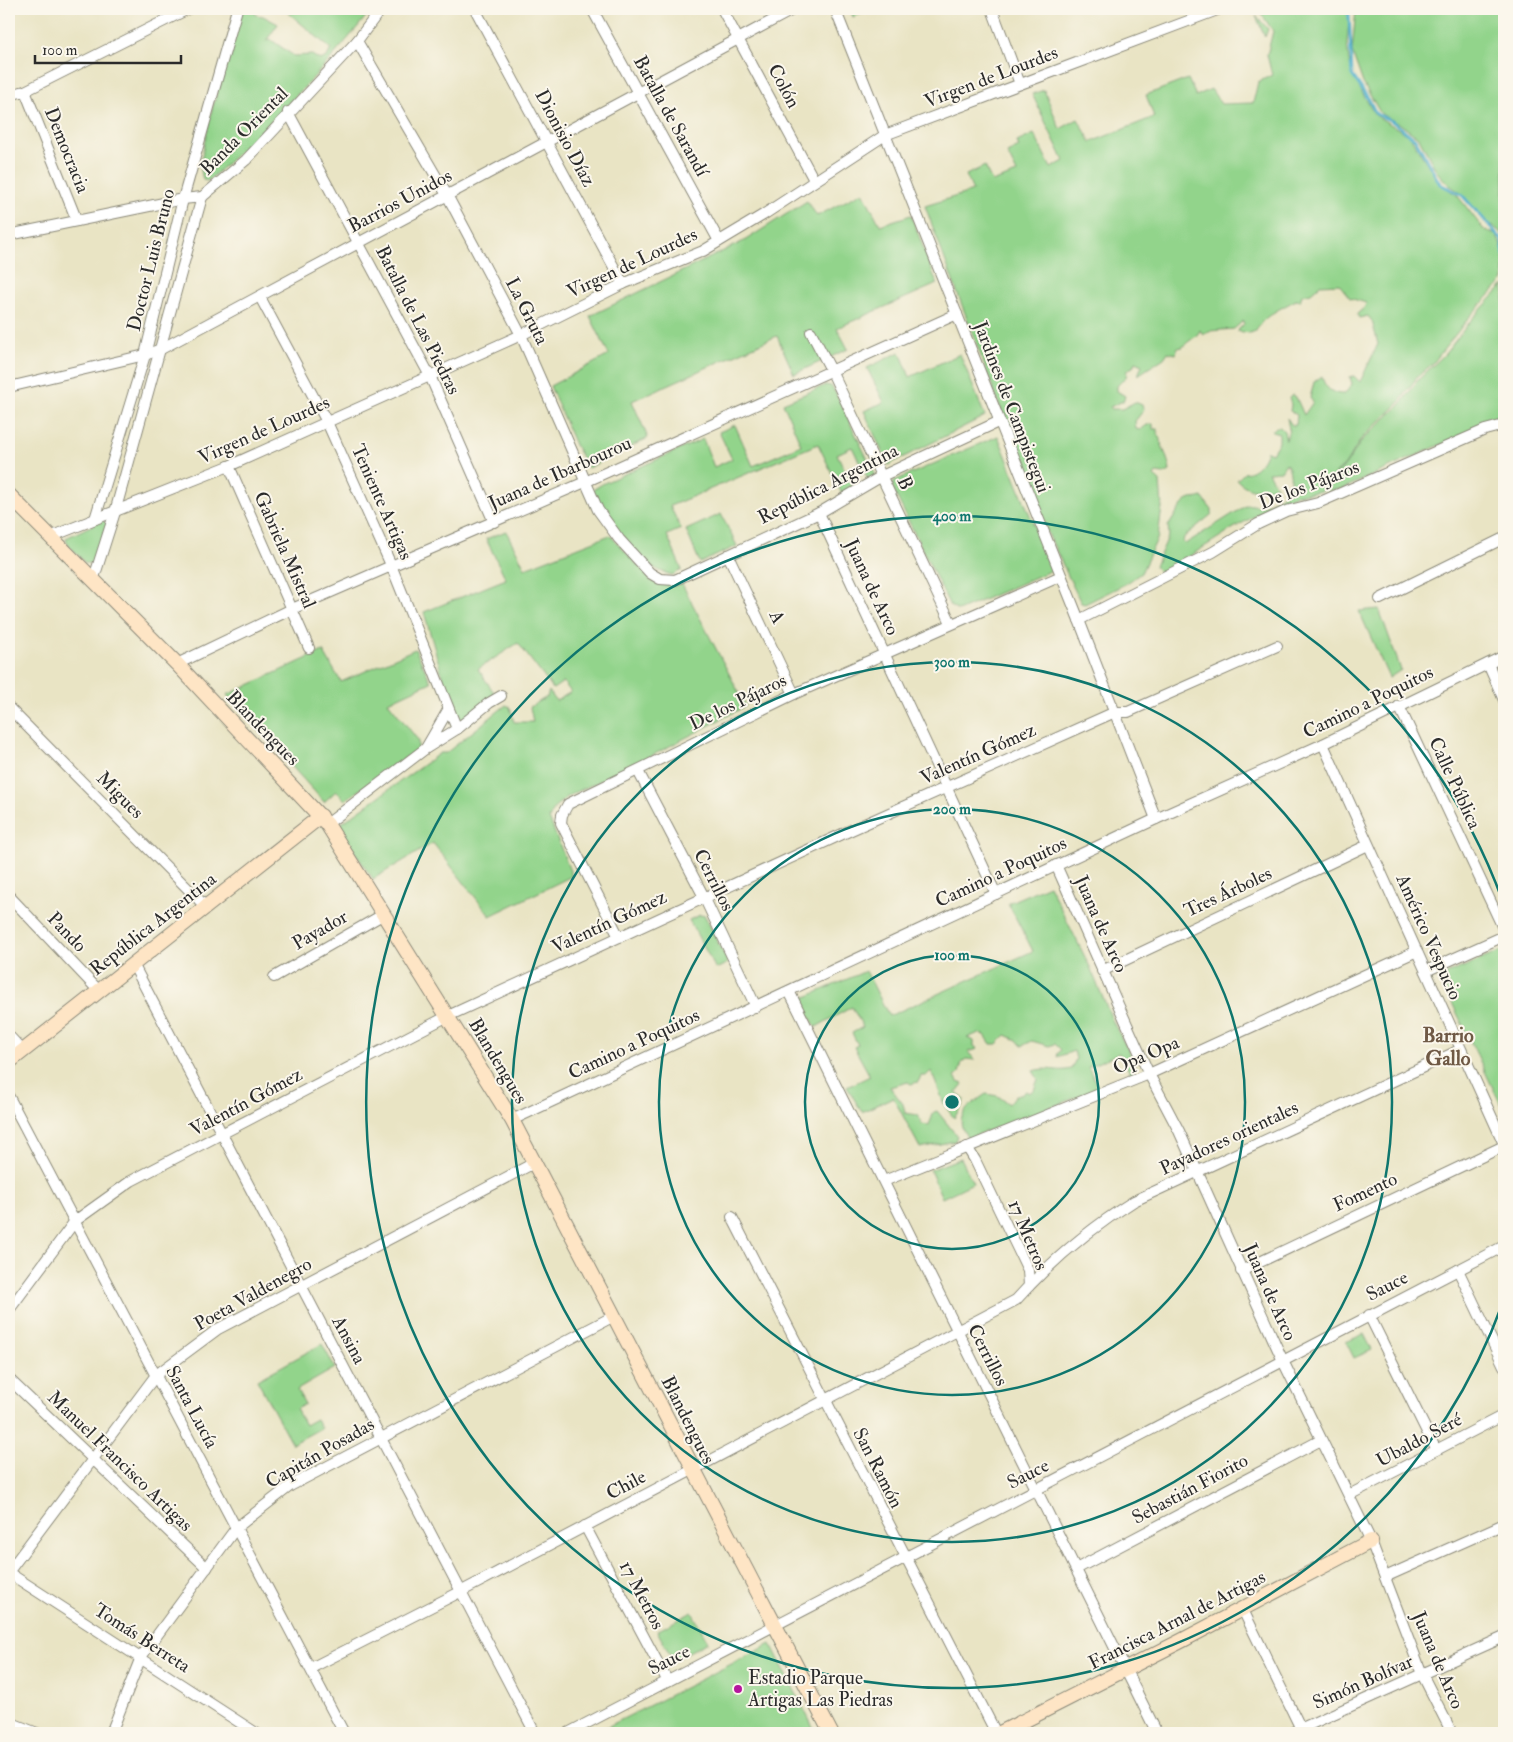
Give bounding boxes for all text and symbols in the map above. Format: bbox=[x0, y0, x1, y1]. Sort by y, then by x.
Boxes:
scale bar bbox=[35, 32, 181, 64]
street label: Virgen de Lourdes bbox=[921, 40, 1061, 114]
text: 100 m bbox=[42, 41, 78, 60]
street label: Batalla de Sarandí bbox=[628, 51, 715, 182]
street label: Colón bbox=[762, 60, 806, 112]
street label: Banda Oriental bbox=[195, 82, 293, 180]
street label: Dionisio Díaz bbox=[529, 85, 601, 191]
street label: Democracia bbox=[39, 104, 95, 197]
street label: Barrios Unidos bbox=[344, 164, 456, 238]
street label: Doctor Luis Bruno bbox=[122, 186, 180, 334]
street label: Virgen de Lourdes bbox=[563, 222, 701, 304]
street label: Batalla de Las Piedras bbox=[370, 242, 466, 398]
street label: La Gruta bbox=[500, 273, 554, 349]
street label: Jardines de Campistegui bbox=[967, 317, 1056, 497]
street label: Virgen de Lourdes bbox=[195, 390, 333, 470]
street label: Juana de Ibarbourou bbox=[484, 431, 635, 516]
street label: República Argentina bbox=[754, 438, 903, 531]
street label: Teniente Artigas bbox=[346, 440, 418, 564]
street label: De los Pájaros bbox=[1256, 455, 1362, 515]
street label: B bbox=[891, 472, 919, 494]
street label: Gabriela Mistral bbox=[248, 488, 322, 612]
text: 400 m bbox=[932, 507, 971, 526]
street label: Juana de Arco bbox=[839, 534, 905, 639]
street label: A bbox=[763, 605, 790, 628]
text: 300 m bbox=[934, 653, 970, 672]
street label: Camino a Poquitos bbox=[1299, 660, 1437, 744]
street label: De los Pájaros bbox=[685, 668, 791, 736]
street label: Blandengues bbox=[221, 685, 305, 771]
street label: Valentín Gómez bbox=[916, 718, 1040, 790]
street label: Calle Pública bbox=[1423, 733, 1487, 833]
street label: Migues bbox=[91, 766, 149, 824]
text: 200 m bbox=[933, 800, 971, 819]
street label: Camino a Poquitos bbox=[931, 831, 1071, 913]
street label: Cerrillos bbox=[688, 845, 740, 915]
street label: Tres Árboles bbox=[1179, 859, 1276, 923]
street label: República Argentina bbox=[85, 867, 222, 982]
street label: Américo Vespucio bbox=[1389, 870, 1467, 1004]
street label: Juana de Arco bbox=[1069, 871, 1133, 976]
street label: Valentín Gómez bbox=[548, 885, 670, 959]
street label: Payador bbox=[288, 905, 352, 955]
street label: Pando bbox=[42, 907, 92, 957]
text: 100 m bbox=[934, 946, 970, 965]
street label: Camino a Poquitos bbox=[564, 1003, 704, 1085]
street label: Blandengues bbox=[463, 1014, 533, 1108]
district label: Barrio Gallo bbox=[1422, 1023, 1474, 1071]
street label: Opa Opa bbox=[1109, 1030, 1183, 1081]
street label: Valentín Gómez bbox=[186, 1062, 306, 1142]
centre of rings bbox=[943, 1093, 961, 1111]
street label: Payadores orientales bbox=[1156, 1095, 1302, 1181]
street label: Fomento bbox=[1329, 1167, 1401, 1217]
street label: 17 Metros bbox=[1002, 1196, 1054, 1274]
street label: Juana de Arco bbox=[1238, 1239, 1302, 1344]
street label: Poeta Valdenegro bbox=[190, 1252, 316, 1336]
street label: Sauce bbox=[1362, 1265, 1412, 1307]
street label: Ansina bbox=[326, 1311, 372, 1368]
street label: Cerrillos bbox=[962, 1320, 1014, 1390]
street label: Santa Lucía bbox=[160, 1362, 224, 1453]
street label: Blandengues bbox=[656, 1372, 720, 1468]
street label: Manuel Francisco Artigas bbox=[42, 1386, 198, 1536]
street label: Ubaldo Seré bbox=[1372, 1407, 1466, 1473]
street label: Capitán Posadas bbox=[261, 1412, 379, 1495]
street label: San Ramón bbox=[848, 1424, 909, 1512]
street label: Sebastián Fiorito bbox=[1128, 1448, 1252, 1530]
street label: Sauce bbox=[1003, 1453, 1053, 1495]
street label: Chile bbox=[602, 1465, 650, 1505]
street label: 17 Metros bbox=[614, 1557, 670, 1633]
street label: Francisca Arnal de Artigas bbox=[1084, 1565, 1270, 1675]
street label: Tomás Berreta bbox=[89, 1598, 195, 1678]
street label: Juana de Arco bbox=[1406, 1607, 1469, 1712]
street label: Sauce bbox=[644, 1639, 694, 1681]
street label: Simón Bolívar bbox=[1309, 1649, 1417, 1715]
place label: Estadio Parque Artigas Las Piedras bbox=[747, 1666, 893, 1712]
marker: Estadio Parque Artigas Las Piedras bbox=[732, 1683, 744, 1695]

